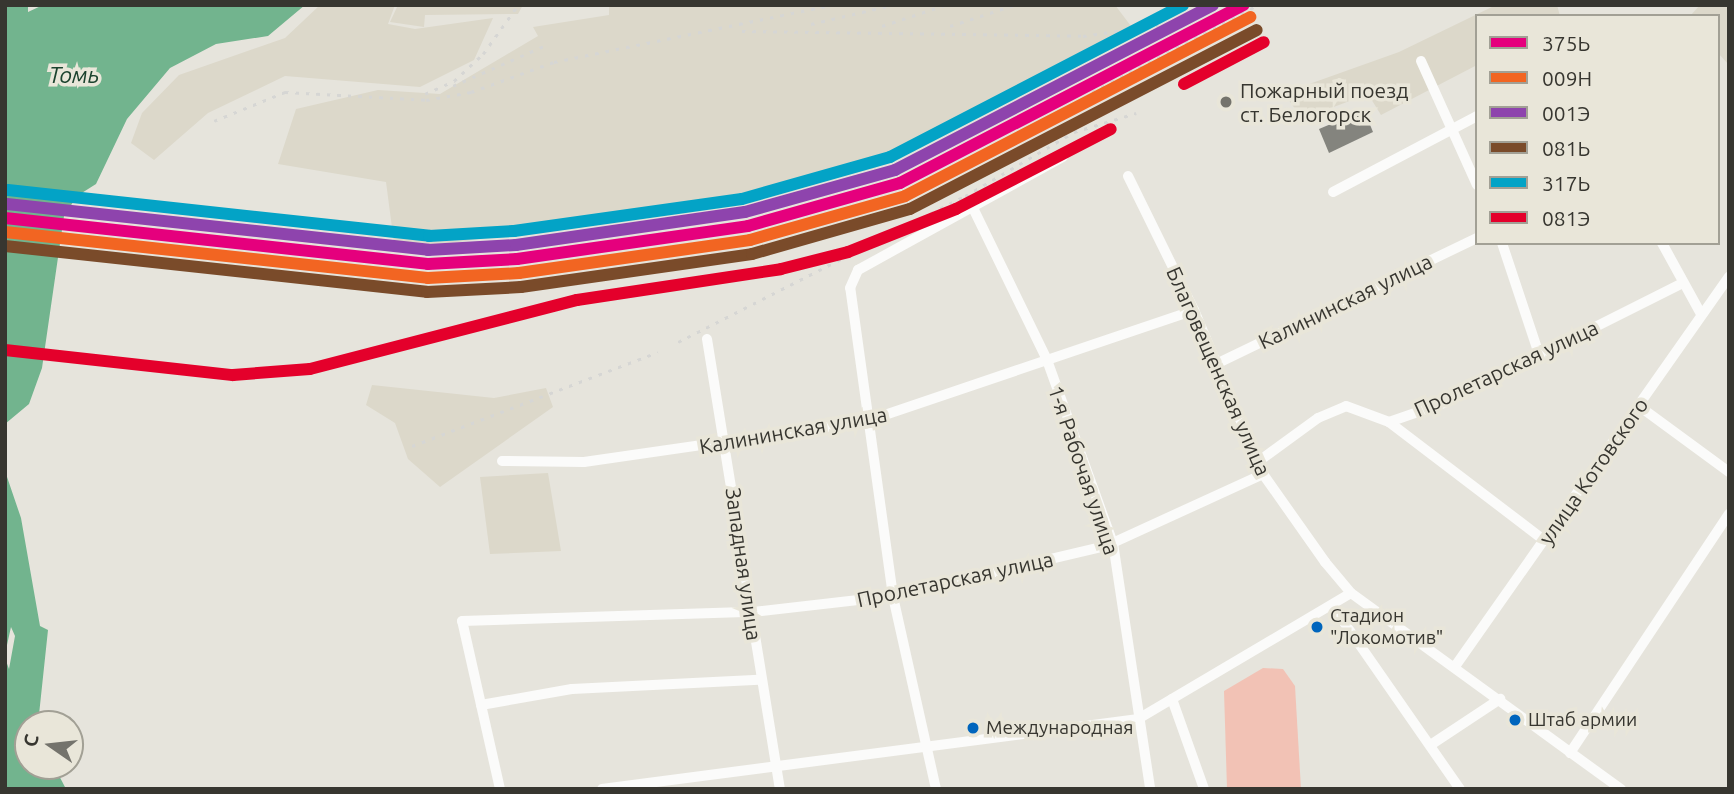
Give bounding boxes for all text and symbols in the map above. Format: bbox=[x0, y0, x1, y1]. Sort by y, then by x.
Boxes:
legend bbox=[1475, 14, 1720, 245]
text: 375Ь bbox=[1542, 31, 1590, 55]
water label: Томь bbox=[49, 61, 99, 89]
text: 009Н bbox=[1542, 66, 1592, 90]
place label: Пожарный поезд ст. Белогорск bbox=[1240, 77, 1409, 127]
marker: Пожарный поезд ст. Белогорск bbox=[1218, 94, 1234, 110]
text: 001Э bbox=[1542, 101, 1590, 125]
text: 081Ь bbox=[1542, 136, 1590, 160]
text: 317Ь bbox=[1542, 171, 1590, 195]
text: 081Э bbox=[1542, 206, 1590, 230]
street label: Калининская улица bbox=[1254, 248, 1436, 354]
street label: Благовещенская улица bbox=[1162, 263, 1276, 479]
street label: Пролетарская улица bbox=[1410, 314, 1602, 422]
street label: 1-я Рабочая улица bbox=[1043, 382, 1125, 558]
street label: улица Котовского bbox=[1533, 393, 1653, 549]
street label: Калининская улица bbox=[697, 401, 889, 459]
street label: Западная улица bbox=[721, 486, 767, 642]
street label: Пролетарская улица bbox=[854, 546, 1056, 612]
place label: Стадион "Локомотив" bbox=[1330, 605, 1443, 649]
marker: Стадион "Локомотив" bbox=[1310, 620, 1324, 634]
place label: Штаб армии bbox=[1528, 709, 1637, 731]
north arrow bbox=[14, 710, 84, 780]
marker: Штаб армии bbox=[1508, 713, 1522, 727]
place label: Международная bbox=[986, 717, 1134, 739]
marker: Международная bbox=[966, 721, 980, 735]
text: С bbox=[18, 732, 43, 749]

